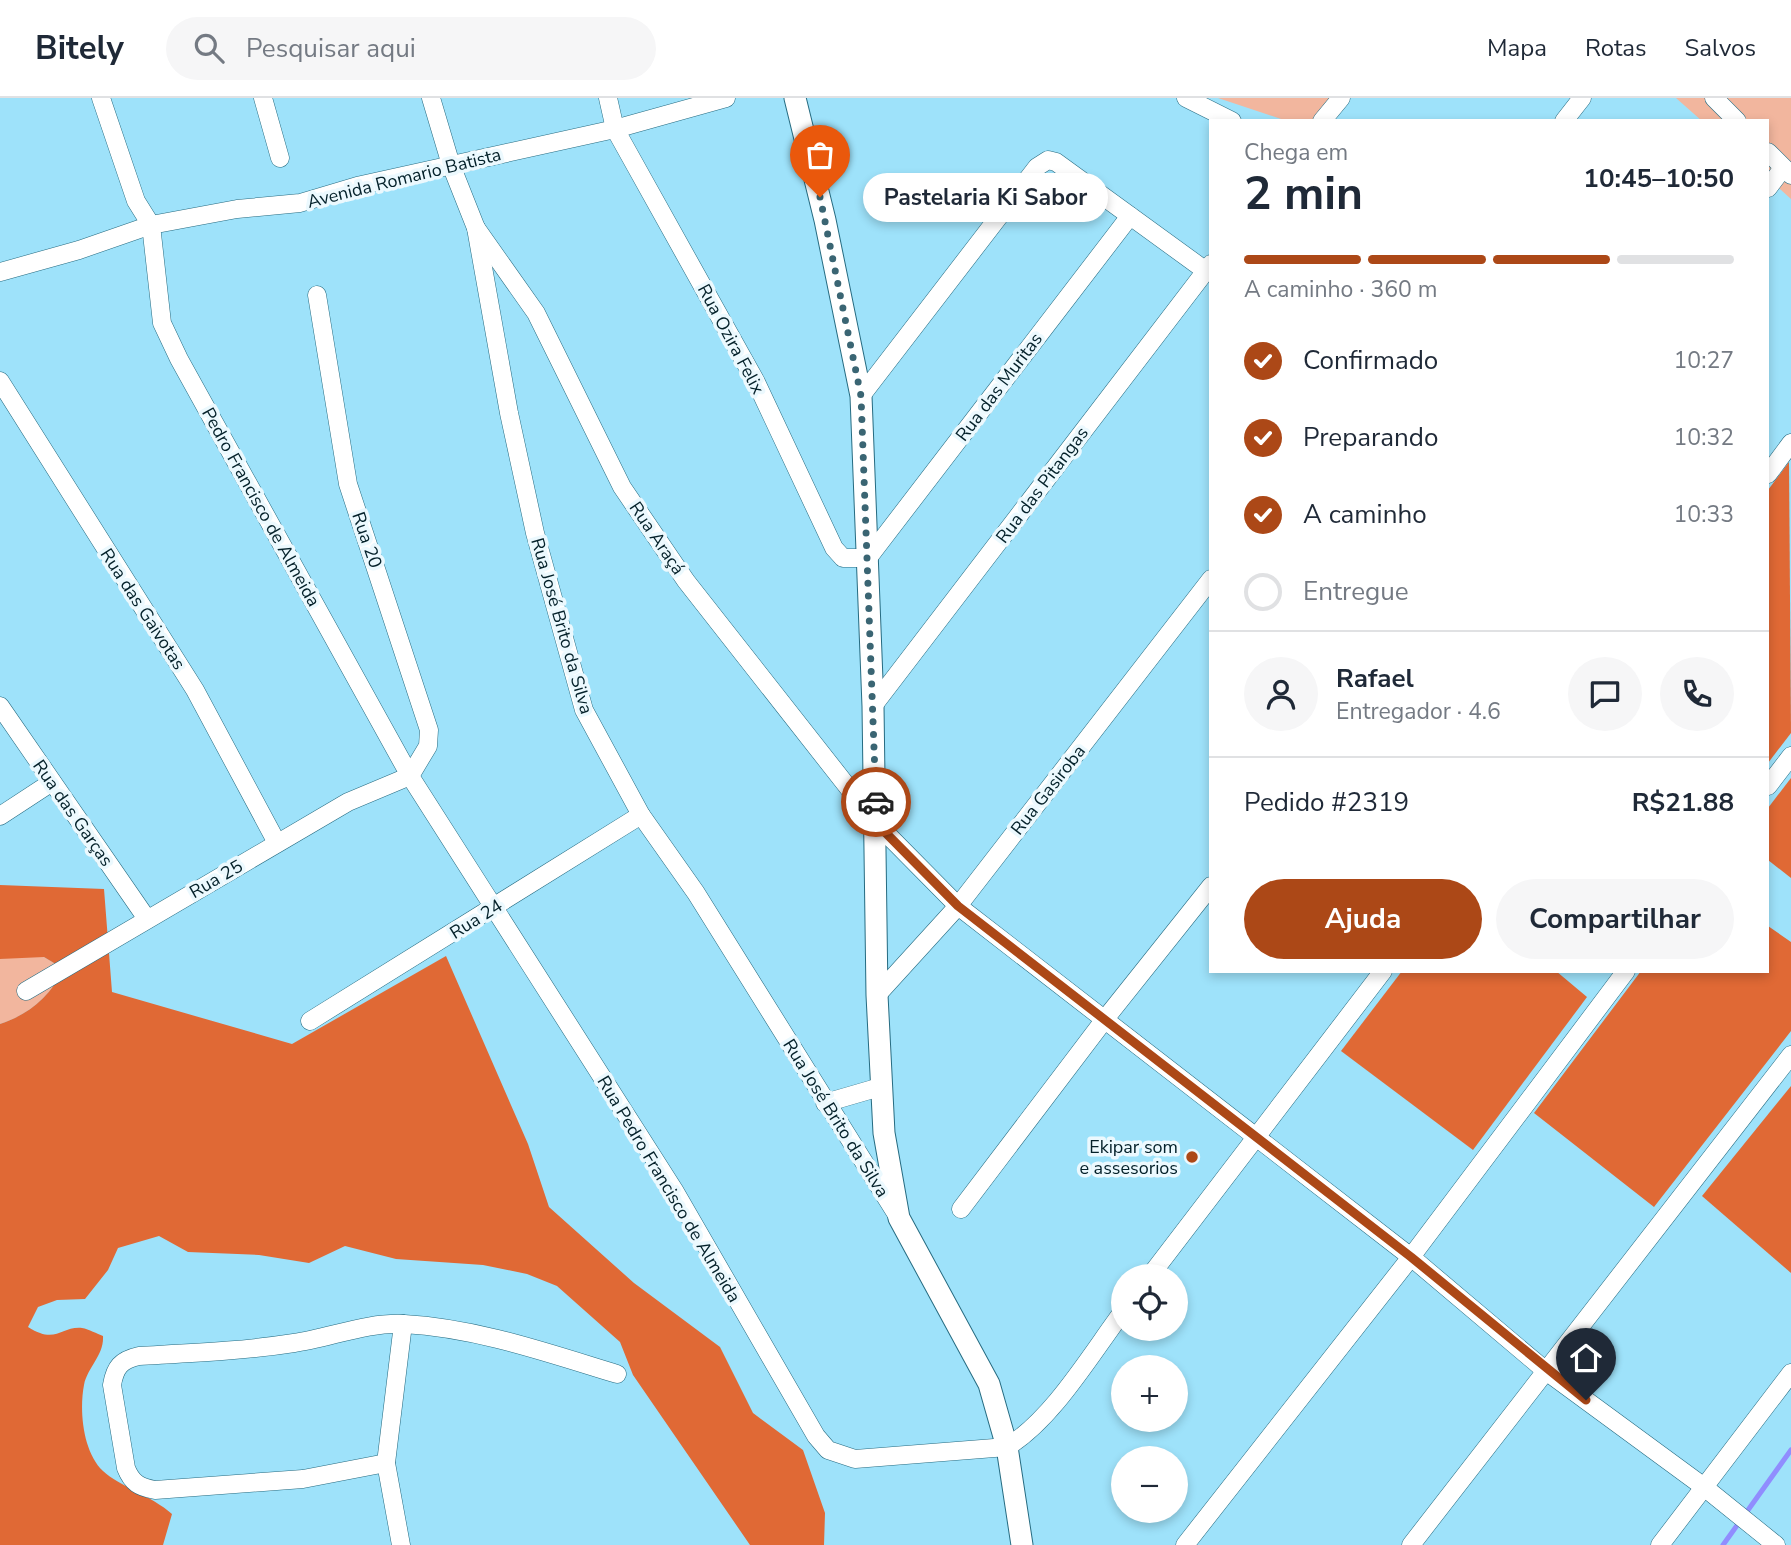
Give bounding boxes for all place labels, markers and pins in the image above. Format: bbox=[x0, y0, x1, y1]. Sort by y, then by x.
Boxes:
pin bbox=[790, 125, 850, 197]
callout: Pastelaria Ki Sabor bbox=[862, 172, 1107, 222]
place label: Ekipar som e assesorios bbox=[1079, 1135, 1178, 1180]
marker: Ekipar som e assesorios bbox=[1184, 1149, 1200, 1165]
pin bbox=[1556, 1328, 1616, 1400]

